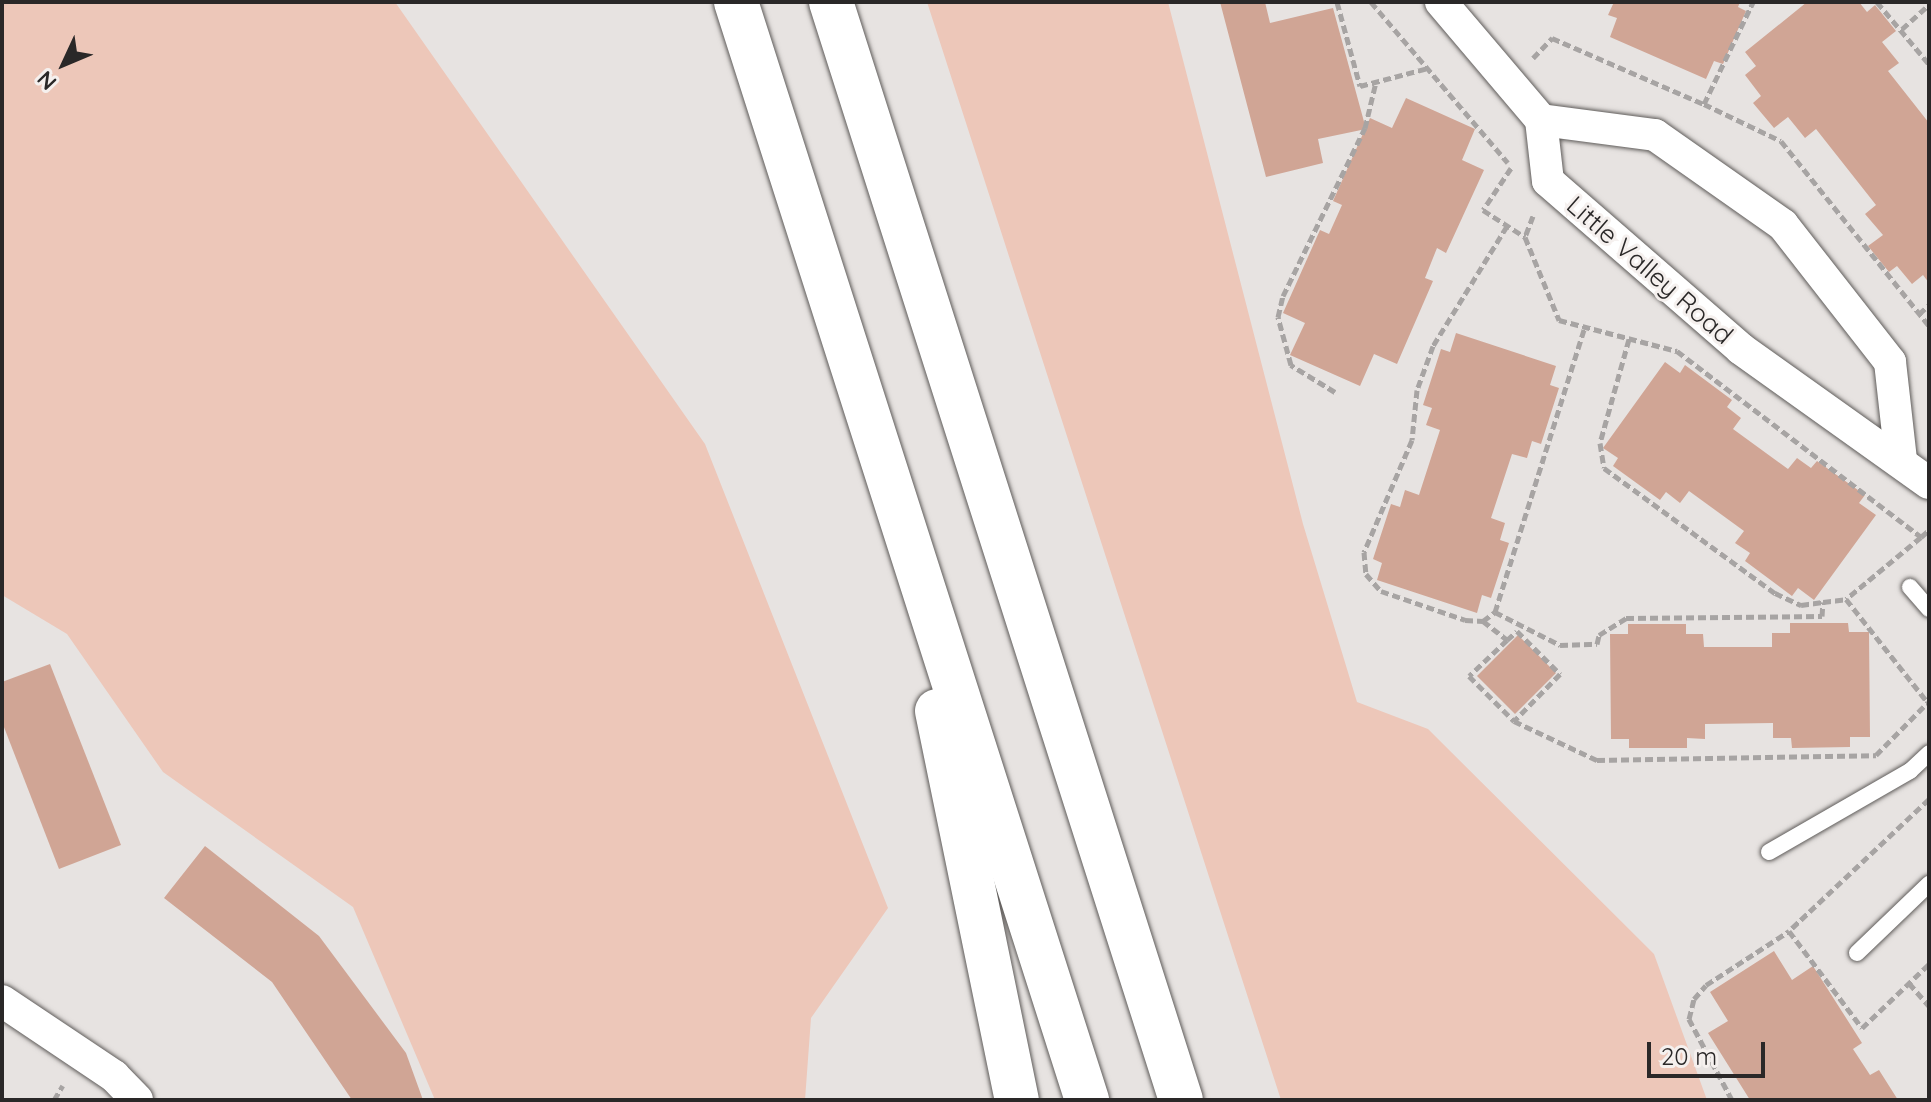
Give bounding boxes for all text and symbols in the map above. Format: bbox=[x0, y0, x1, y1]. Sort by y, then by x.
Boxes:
north arrow bbox=[24, 24, 104, 104]
text: N bbox=[31, 65, 62, 96]
street label: Little Valley Road bbox=[1561, 189, 1739, 351]
scale bar bbox=[1651, 1026, 1769, 1076]
text: 20 m bbox=[1661, 1041, 1717, 1071]

